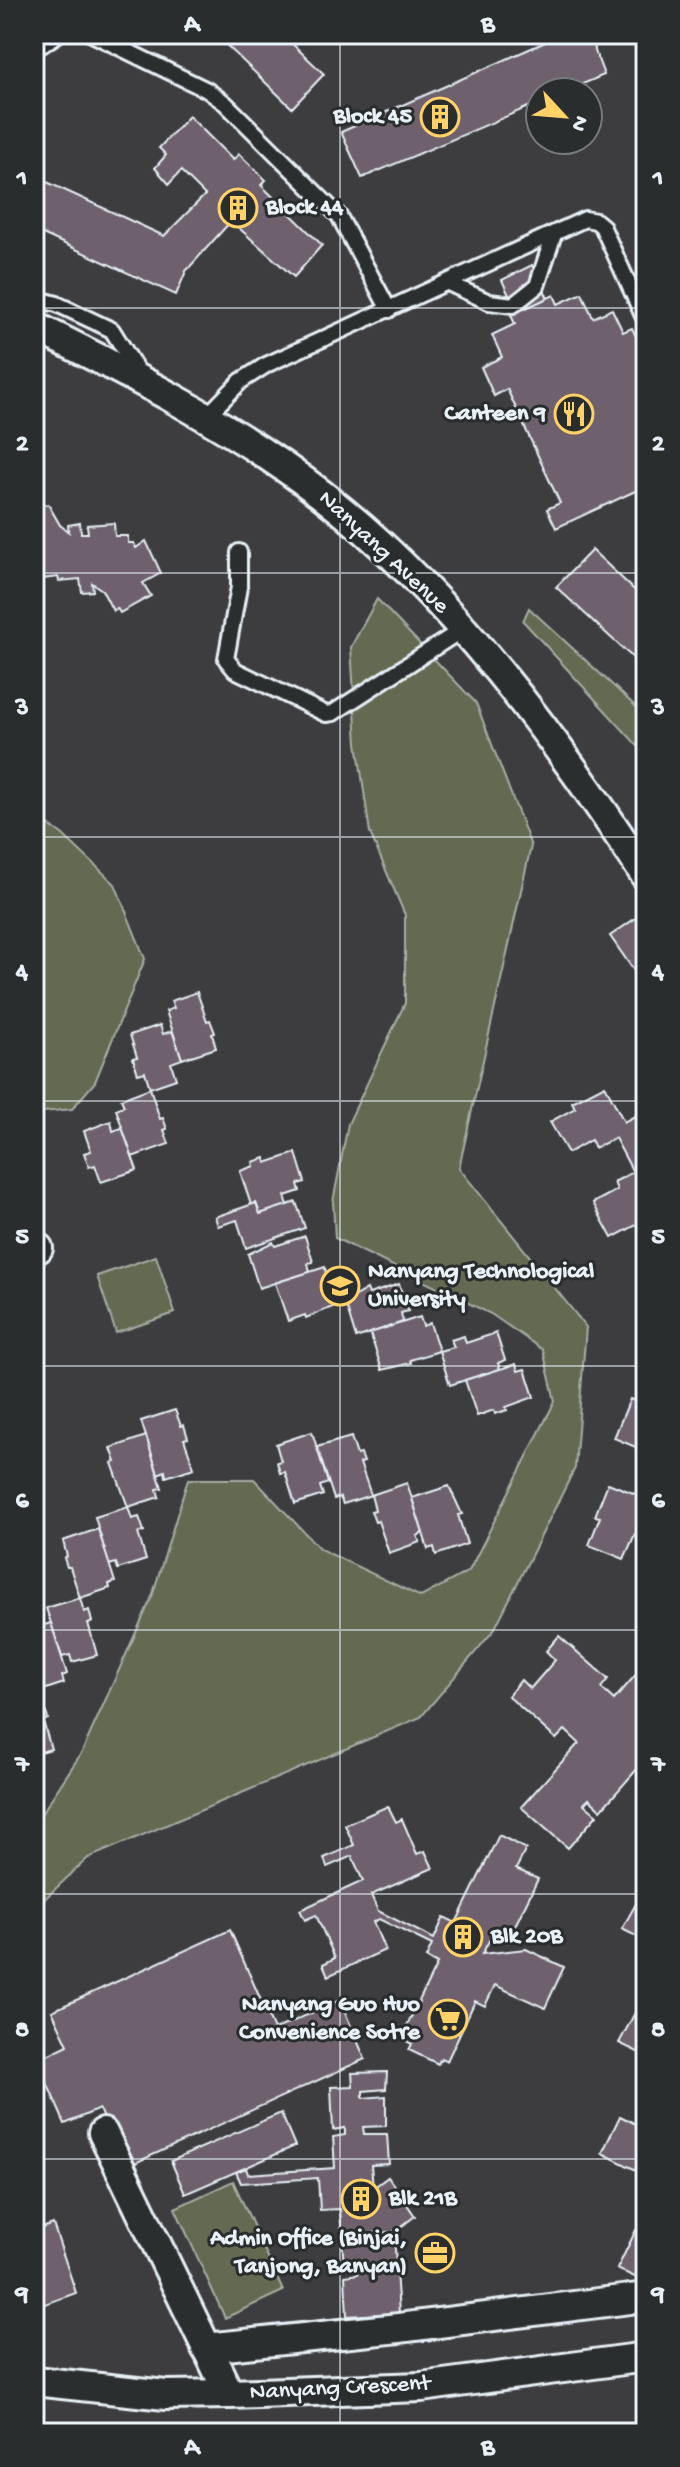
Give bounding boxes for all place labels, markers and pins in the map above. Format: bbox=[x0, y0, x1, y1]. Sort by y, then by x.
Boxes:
building icon: Block 45 bbox=[419, 96, 461, 138]
place label: Block 45 bbox=[332, 103, 412, 132]
building icon: Block 44 bbox=[217, 187, 259, 229]
place label: Block 44 bbox=[265, 194, 344, 223]
restaurant icon: Canteen 9 bbox=[553, 393, 595, 435]
place label: Canteen 9 bbox=[445, 400, 546, 429]
place label: Nanyang Technological University bbox=[368, 1258, 594, 1315]
school or university icon: Nanyang Technological University bbox=[319, 1265, 361, 1307]
building icon: Blk 20B bbox=[442, 1916, 484, 1958]
place label: Blk 20B bbox=[490, 1923, 564, 1952]
place label: Nanyang Guo Huo Convenience Sotre bbox=[239, 1991, 422, 2048]
supermarket icon: Nanyang Guo Huo Convenience Sotre bbox=[427, 1998, 469, 2040]
building icon: Blk 21B bbox=[340, 2178, 382, 2220]
place label: Blk 21B bbox=[388, 2185, 458, 2214]
place label: Admin Office (Binjai, Tanjong, Banyan) bbox=[209, 2225, 407, 2282]
office icon: Admin Office (Binjai, Tanjong, Banyan) bbox=[414, 2232, 456, 2274]

